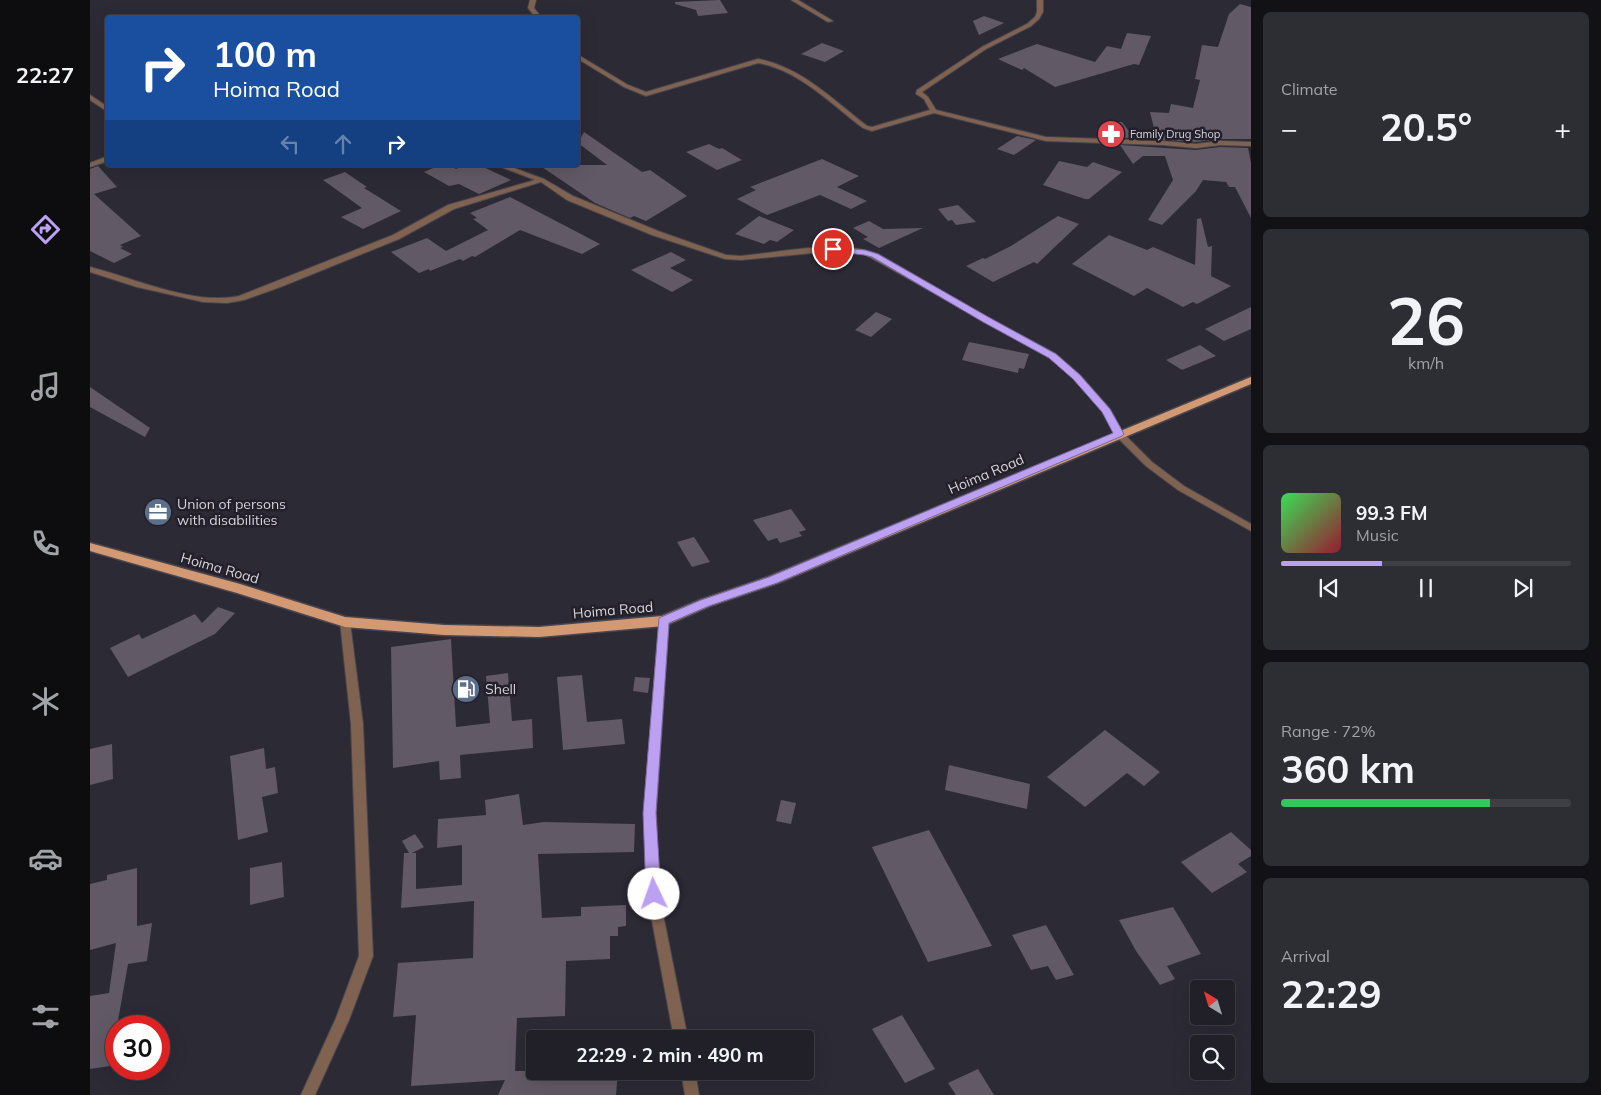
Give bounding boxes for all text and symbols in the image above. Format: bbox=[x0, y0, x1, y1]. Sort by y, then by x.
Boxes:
text: 100 m bbox=[213, 32, 317, 76]
icon: right bbox=[130, 35, 195, 100]
text: 22:27 bbox=[16, 61, 74, 89]
text: Hoima Road bbox=[213, 75, 340, 103]
text: Climate bbox=[1281, 79, 1337, 99]
text: 20.5° bbox=[1380, 103, 1472, 151]
text: − bbox=[1281, 111, 1298, 146]
text: + bbox=[1554, 111, 1571, 146]
pharmacy icon: Family Drug Shop bbox=[1096, 119, 1126, 149]
place label: Family Drug Shop bbox=[1130, 127, 1221, 141]
icon: left bbox=[276, 130, 304, 158]
icon: ahead bbox=[329, 130, 357, 158]
icon: right bbox=[382, 130, 410, 158]
icon: directions bbox=[28, 212, 63, 247]
pin bbox=[812, 228, 854, 270]
icon: arrive bbox=[819, 235, 847, 263]
text: 26 bbox=[1387, 280, 1465, 361]
text: km/h bbox=[1408, 353, 1444, 373]
icon: music bbox=[28, 369, 63, 404]
street label: Hoima Road bbox=[945, 450, 1027, 498]
place label: Union of persons with disabilities bbox=[177, 495, 286, 529]
office icon: Union of persons with disabilities bbox=[143, 497, 173, 527]
text: 99.3 FM bbox=[1356, 501, 1428, 525]
text: Music bbox=[1356, 525, 1399, 545]
icon: phone bbox=[28, 526, 63, 561]
street label: Hoima Road bbox=[179, 548, 261, 588]
icon: previous bbox=[1315, 574, 1343, 602]
icon: pause bbox=[1412, 574, 1440, 602]
icon: next bbox=[1509, 574, 1537, 602]
street label: Hoima Road bbox=[572, 598, 654, 622]
fuel station icon: Shell bbox=[451, 674, 481, 704]
place label: Shell bbox=[485, 680, 516, 698]
icon: climate bbox=[28, 684, 63, 719]
text: Range · 72% bbox=[1281, 721, 1376, 741]
text: 360 km bbox=[1281, 745, 1415, 793]
icon: car bbox=[28, 841, 63, 876]
position arrow bbox=[627, 867, 679, 919]
text: Arrival bbox=[1281, 946, 1330, 966]
text: 22:29 bbox=[1281, 970, 1382, 1018]
north arrow bbox=[1190, 980, 1235, 1025]
map controls bbox=[1190, 980, 1235, 1080]
icon: filters bbox=[28, 999, 63, 1034]
speed limit sign: 30 bbox=[105, 1015, 170, 1080]
button: search bbox=[1190, 1035, 1235, 1080]
text: 22:29 · 2 min · 490 m bbox=[576, 1043, 764, 1067]

